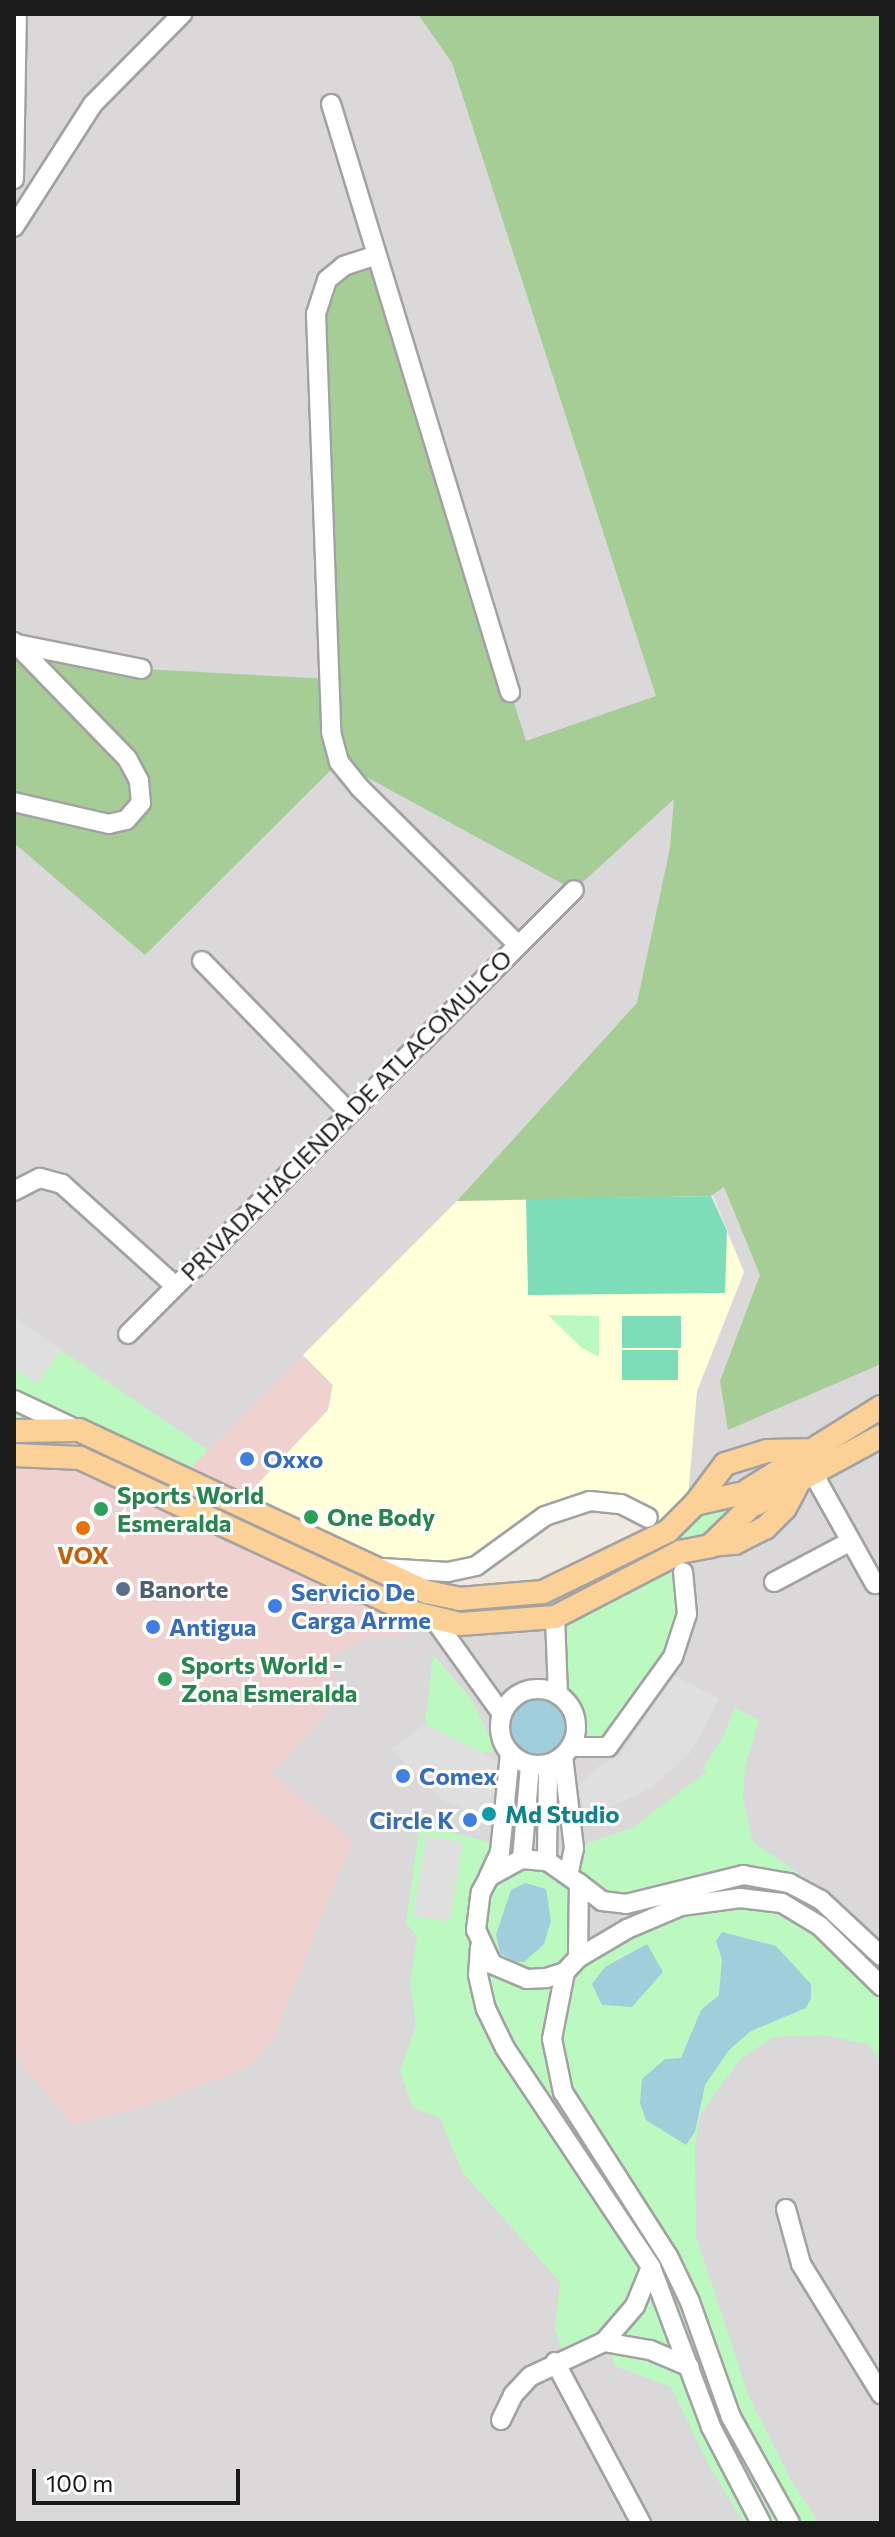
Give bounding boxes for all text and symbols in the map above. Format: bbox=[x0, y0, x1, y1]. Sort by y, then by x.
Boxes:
street label: PRIVADA HACIENDA DE ATLACOMULCO bbox=[175, 944, 517, 1286]
place label: Oxxo bbox=[263, 1445, 323, 1473]
marker: Oxxo bbox=[238, 1450, 256, 1468]
place label: Sports World Esmeralda bbox=[117, 1481, 264, 1537]
marker: Sports World Esmeralda bbox=[92, 1500, 110, 1518]
place label: One Body bbox=[327, 1503, 435, 1531]
marker: One Body bbox=[302, 1508, 320, 1526]
marker: VOX bbox=[74, 1519, 92, 1537]
place label: VOX bbox=[57, 1541, 109, 1569]
place label: Banorte bbox=[139, 1575, 228, 1603]
place label: Servicio De Carga Arrme bbox=[291, 1578, 431, 1634]
marker: Banorte bbox=[114, 1580, 132, 1598]
marker: Servicio De Carga Arrme bbox=[266, 1597, 284, 1615]
place label: Antigua bbox=[169, 1613, 256, 1641]
marker: Antigua bbox=[144, 1618, 162, 1636]
place label: Sports World - Zona Esmeralda bbox=[181, 1651, 357, 1707]
marker: Sports World - Zona Esmeralda bbox=[156, 1670, 174, 1688]
place label: Comex bbox=[419, 1762, 497, 1790]
marker: Comex bbox=[394, 1767, 412, 1785]
place label: Md Studio bbox=[505, 1800, 620, 1828]
marker: Md Studio bbox=[480, 1805, 498, 1823]
place label: Circle K bbox=[369, 1806, 454, 1834]
marker: Circle K bbox=[461, 1811, 479, 1829]
scale bar bbox=[36, 2453, 244, 2503]
text: 100 m bbox=[46, 2468, 113, 2497]

